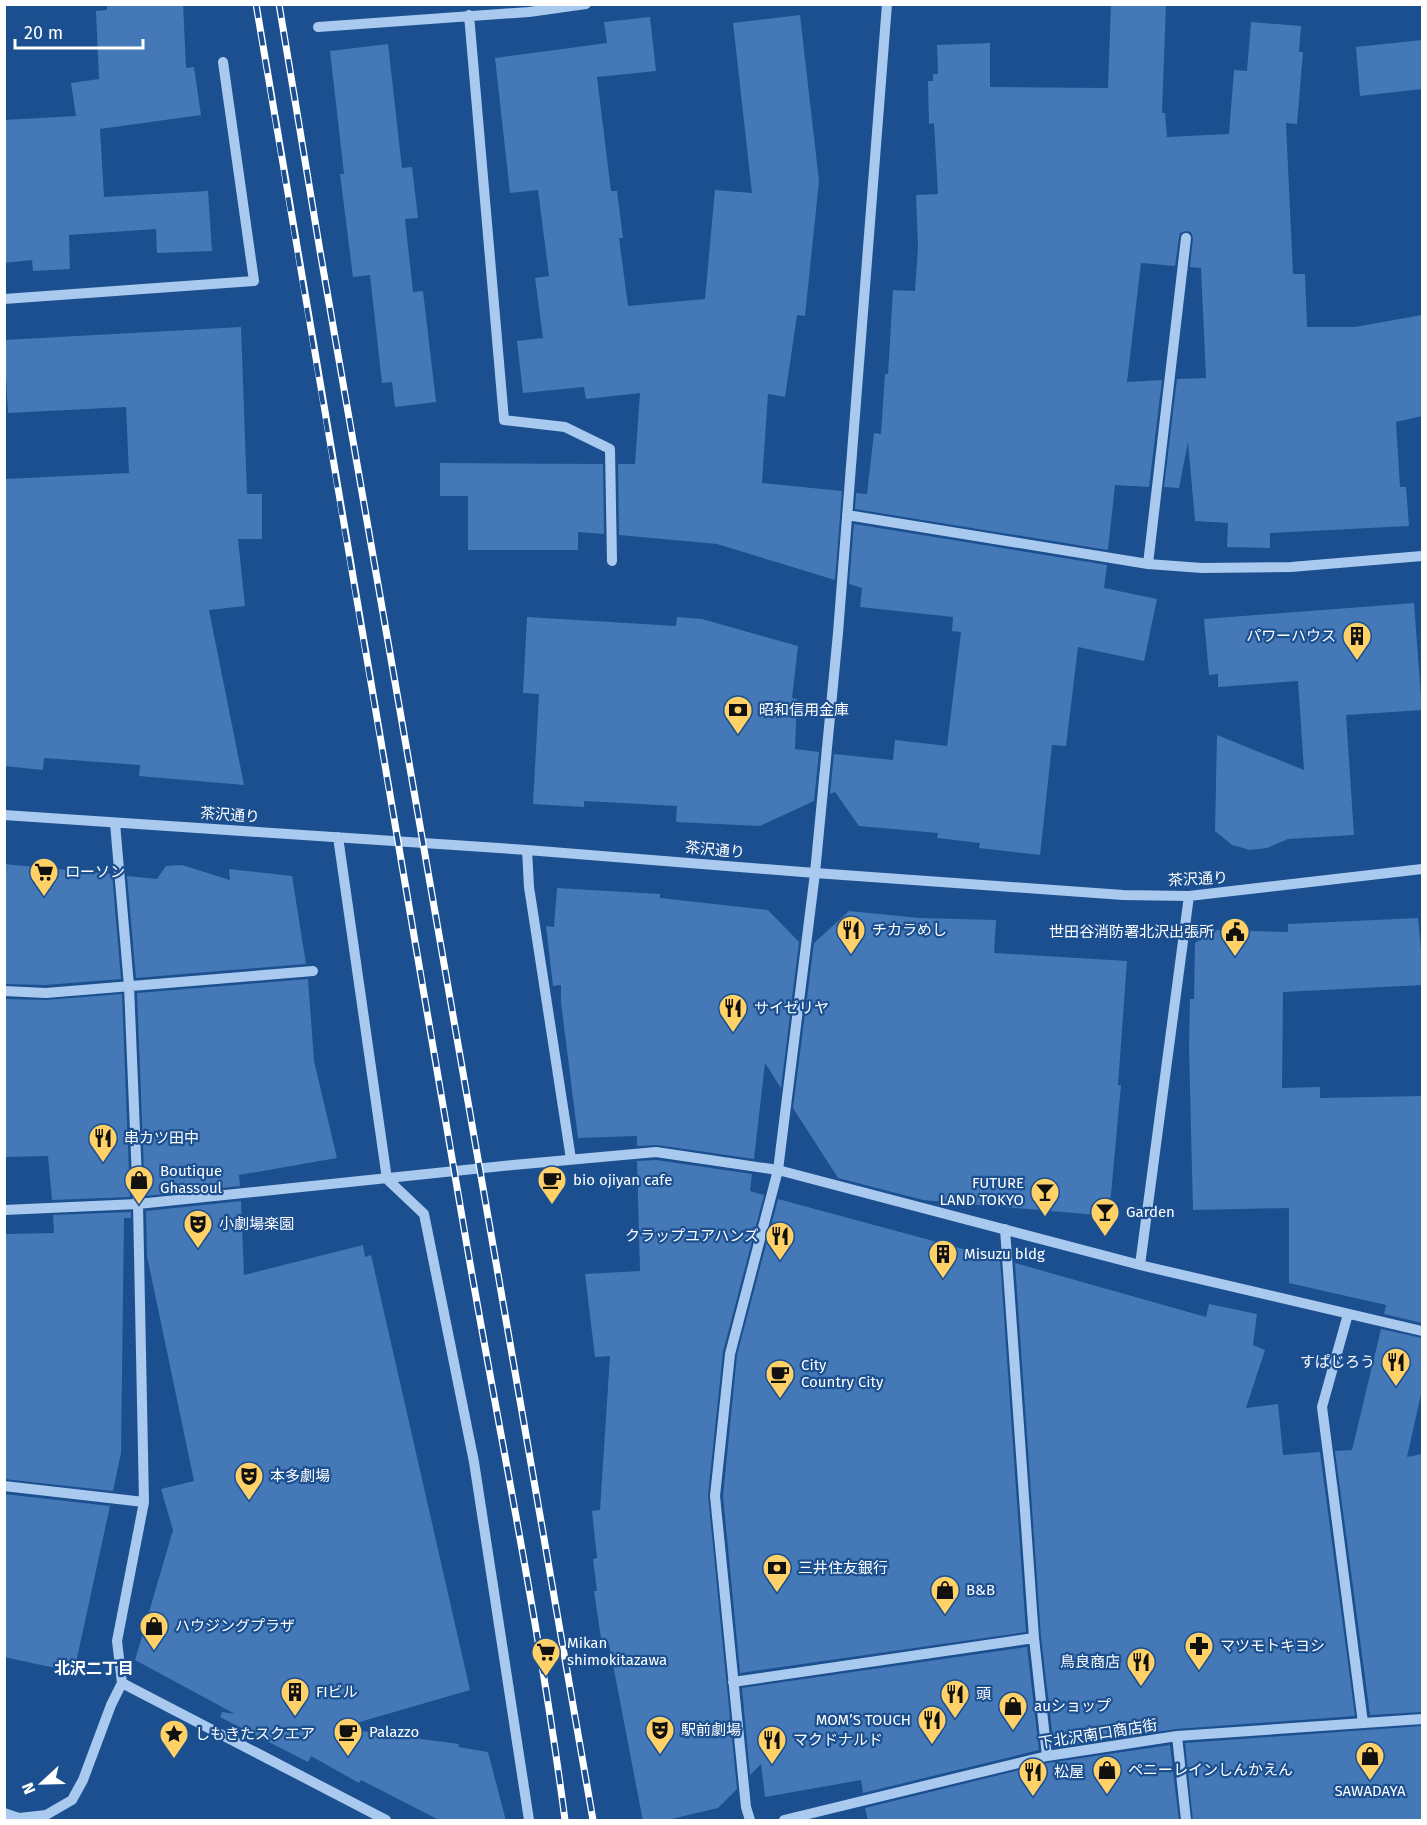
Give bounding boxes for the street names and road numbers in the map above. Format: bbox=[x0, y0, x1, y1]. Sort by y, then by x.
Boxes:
street label: 茶沢通り bbox=[199, 804, 261, 826]
street label: 茶沢通り bbox=[684, 838, 746, 862]
street label: 茶沢通り bbox=[1168, 868, 1228, 890]
street label: 下北沢南口商店街 bbox=[1037, 1716, 1159, 1752]

